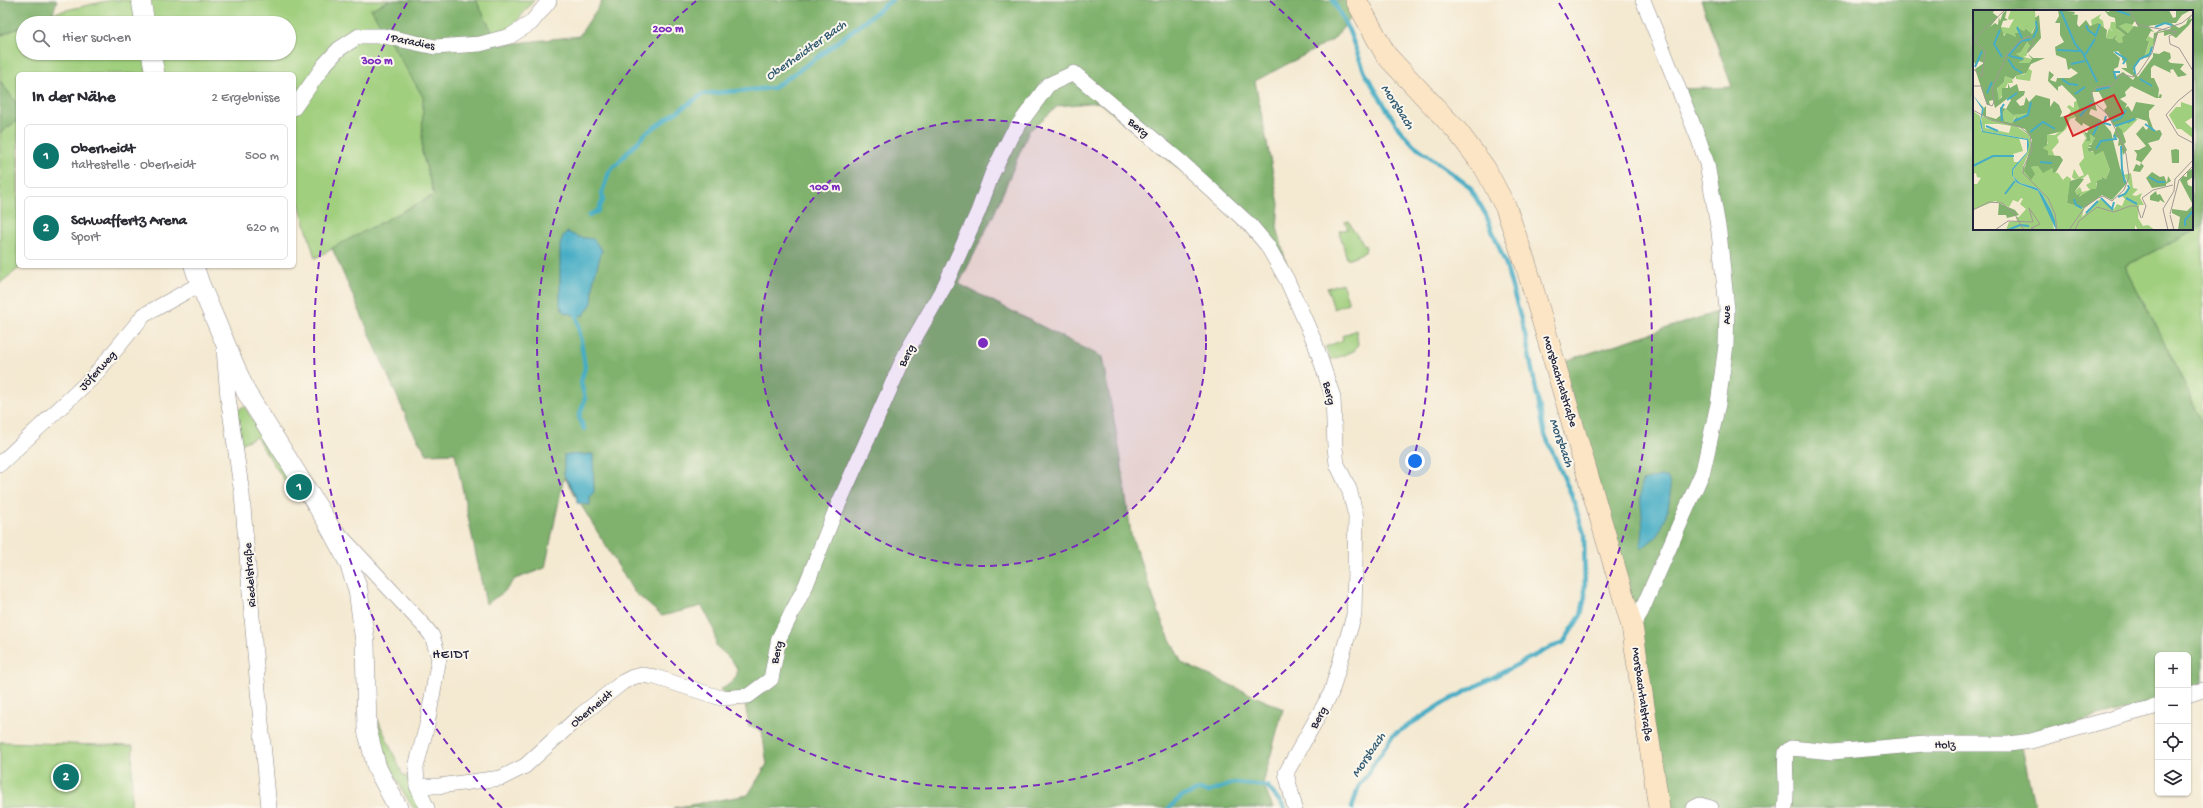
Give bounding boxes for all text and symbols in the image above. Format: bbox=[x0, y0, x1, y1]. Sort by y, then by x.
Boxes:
inset map bbox=[1973, 10, 2193, 230]
search box bbox=[16, 16, 296, 60]
water label: Oberheidter Bach bbox=[763, 17, 851, 84]
text: 200 m bbox=[653, 23, 684, 37]
icon: search bbox=[30, 27, 52, 49]
text: Hier suchen bbox=[62, 29, 131, 47]
street label: Paradies bbox=[388, 32, 436, 54]
text: 300 m bbox=[360, 55, 393, 69]
water label: Morsbach bbox=[1377, 82, 1418, 134]
text: In der Nähe bbox=[32, 88, 115, 108]
text: 2 Ergebnisse bbox=[212, 91, 280, 106]
street label: Berg bbox=[1123, 115, 1151, 141]
text: Oberheidt bbox=[71, 140, 135, 158]
text: 1 bbox=[43, 149, 49, 164]
text: 500 m bbox=[245, 149, 279, 164]
text: Haltestelle · Oberheidt bbox=[71, 158, 195, 173]
text: 100 m bbox=[809, 181, 840, 195]
text: Schwaffertz Arena bbox=[71, 212, 187, 230]
text: 2 bbox=[43, 221, 49, 236]
text: 620 m bbox=[246, 221, 279, 236]
text: Sport bbox=[71, 230, 100, 245]
street label: Aue bbox=[1721, 305, 1735, 324]
street label: Morsbachtalstraße bbox=[1539, 334, 1580, 430]
centre of rings bbox=[976, 336, 990, 350]
street label: Berg bbox=[896, 342, 919, 370]
street label: Jöferweg bbox=[77, 348, 120, 394]
street label: Berg bbox=[1318, 379, 1338, 407]
water label: Morsbach bbox=[1545, 416, 1577, 470]
your location bbox=[1405, 451, 1425, 471]
pin: 1 bbox=[286, 472, 312, 502]
street label: Riedelstraße bbox=[242, 541, 260, 608]
street label: Berg bbox=[768, 639, 787, 666]
street label: Morsbachtalstraße bbox=[1627, 646, 1655, 743]
district label: HEIDT bbox=[432, 648, 470, 663]
map controls bbox=[2155, 652, 2191, 796]
button: + bbox=[2155, 652, 2191, 688]
street label: Oberheidt bbox=[568, 687, 617, 731]
button: − bbox=[2155, 688, 2191, 724]
street label: Berg bbox=[1307, 704, 1332, 732]
button: locate bbox=[2155, 724, 2191, 760]
water label: Morsbach bbox=[1349, 729, 1390, 781]
street label: Holz bbox=[1934, 739, 1956, 753]
button: layers bbox=[2155, 760, 2191, 796]
pin: 2 bbox=[53, 762, 79, 792]

